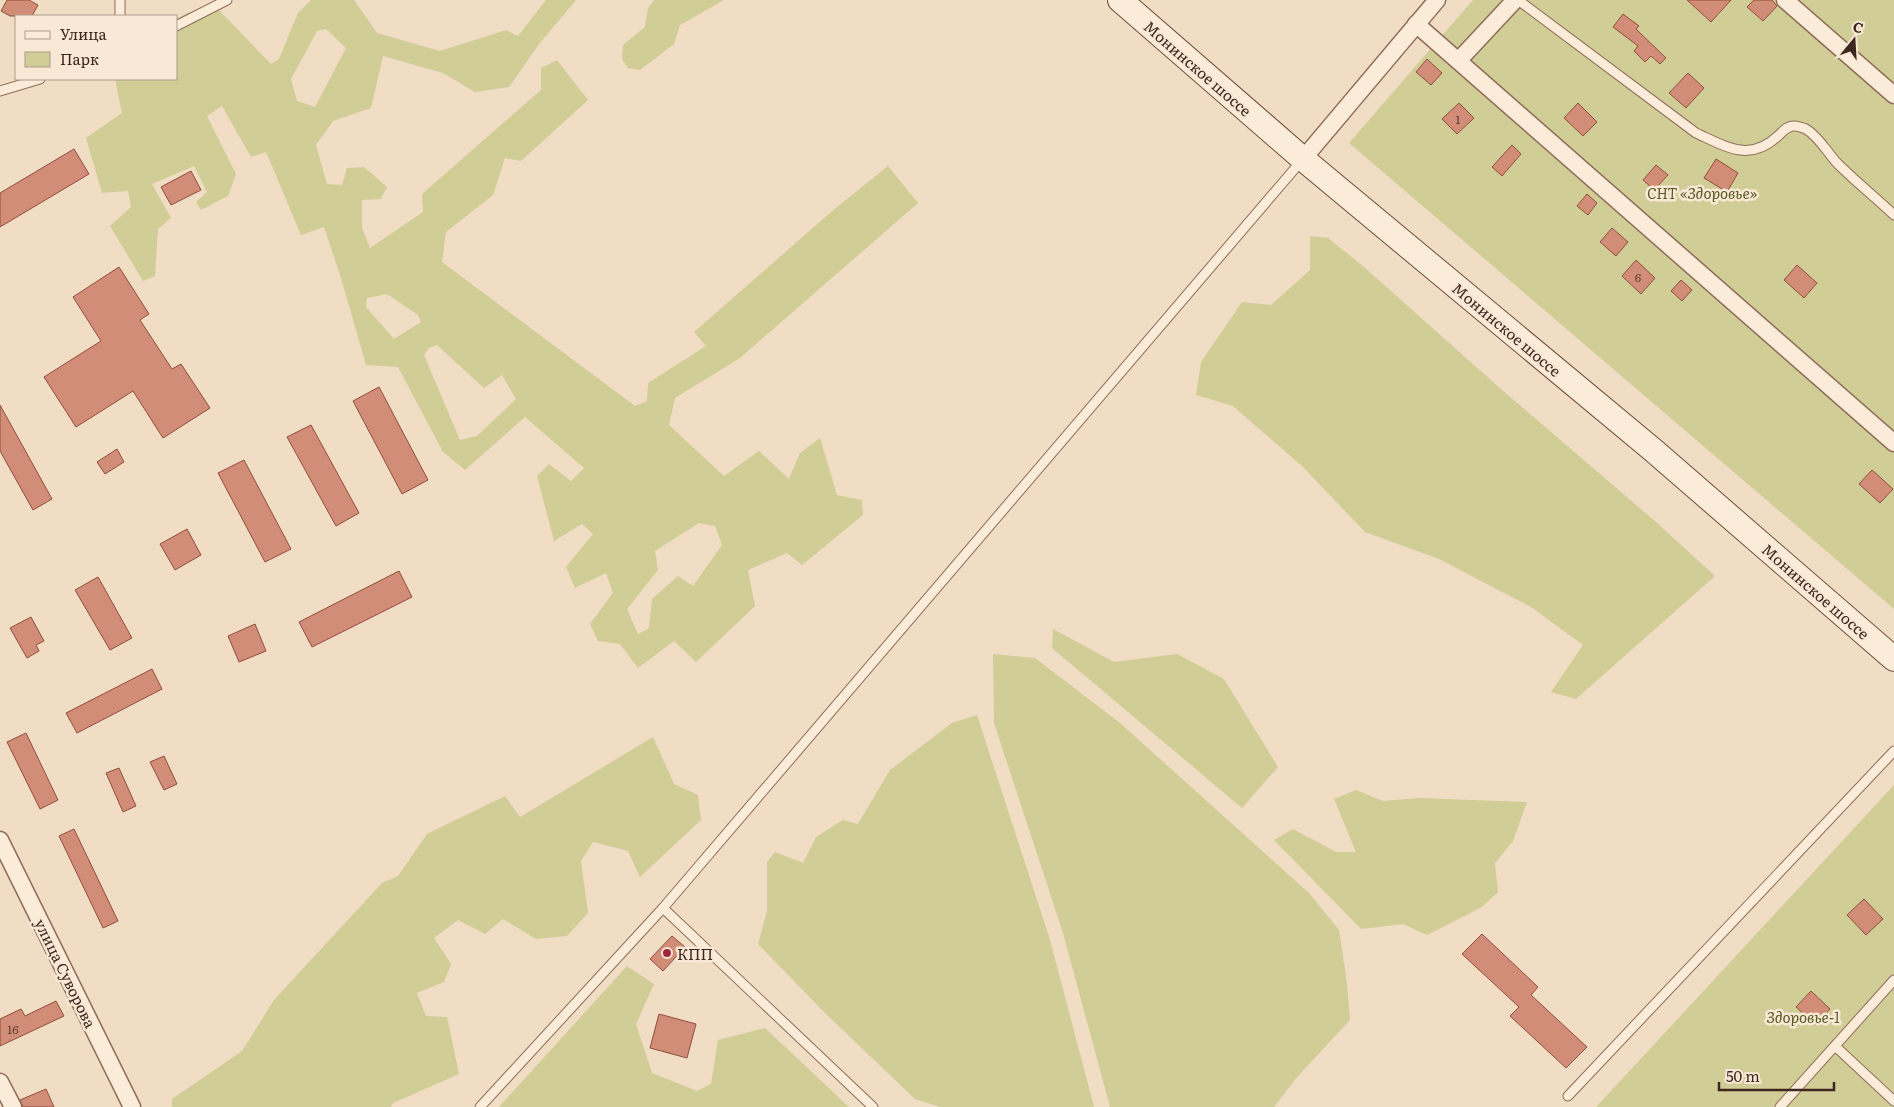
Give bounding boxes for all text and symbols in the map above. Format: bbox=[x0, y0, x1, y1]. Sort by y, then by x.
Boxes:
legend bbox=[15, 15, 178, 80]
street label: Монинское шоссе bbox=[1139, 15, 1257, 121]
north arrow bbox=[1829, 15, 1879, 65]
text: С bbox=[1851, 16, 1866, 38]
text: Улица bbox=[60, 22, 108, 45]
text: Парк bbox=[60, 47, 99, 70]
house number: 1 bbox=[1456, 110, 1461, 128]
park label: СНТ «Здоровье» bbox=[1647, 181, 1758, 204]
house number: 6 bbox=[1635, 268, 1642, 286]
street label: Монинское шоссе bbox=[1448, 276, 1567, 382]
street label: Монинское шоссе bbox=[1757, 538, 1875, 644]
street label: улица Суворова bbox=[30, 914, 103, 1032]
place label: КПП bbox=[677, 942, 713, 965]
marker: КПП bbox=[661, 947, 673, 959]
park label: Здоровье-1 bbox=[1766, 1005, 1840, 1028]
house number: 16 bbox=[7, 1020, 19, 1038]
scale bar bbox=[1719, 1060, 1834, 1092]
text: 50 m bbox=[1726, 1064, 1760, 1087]

